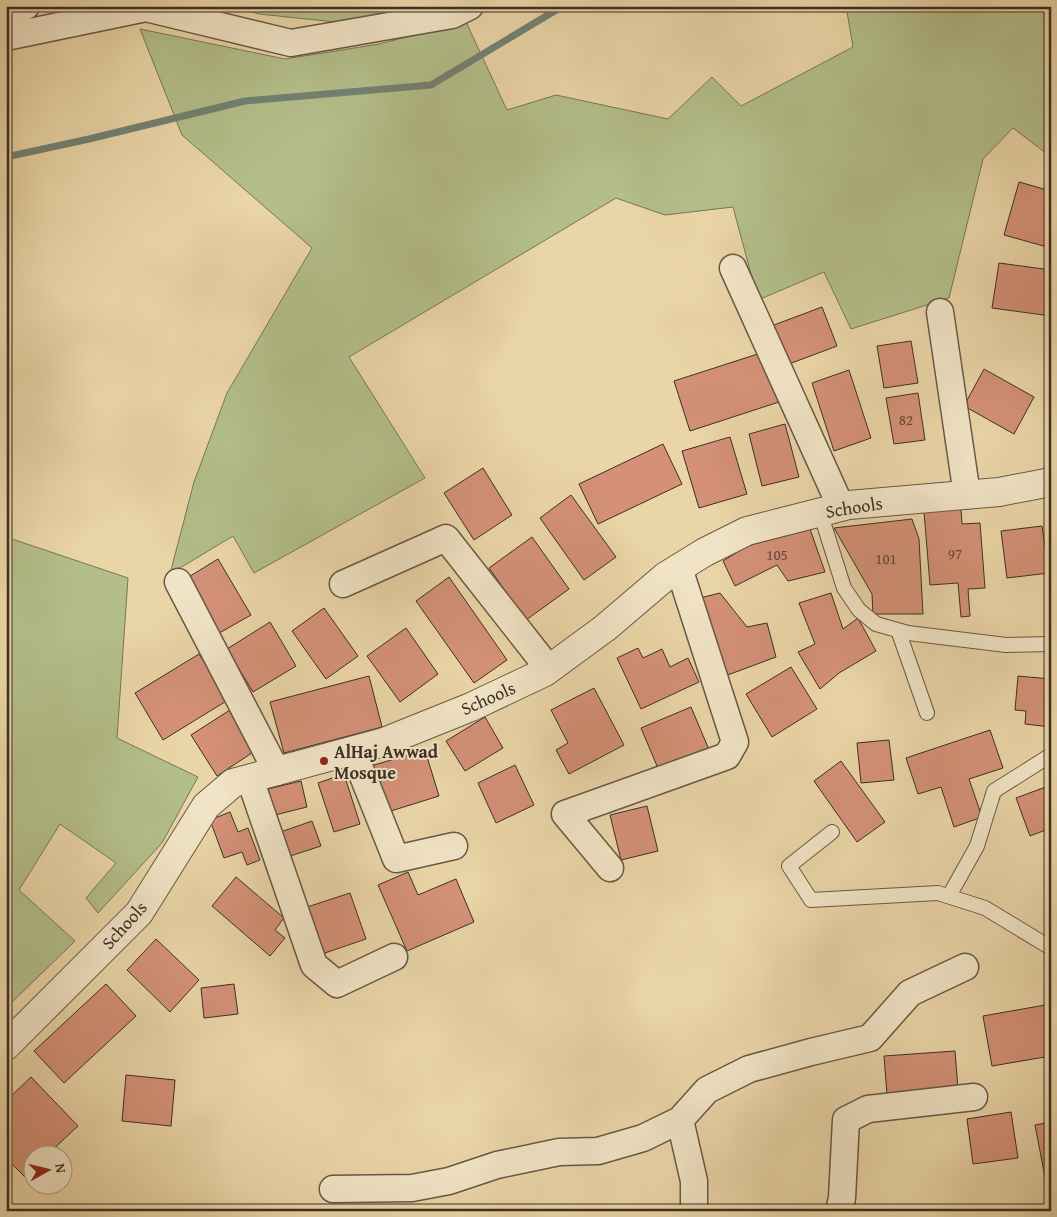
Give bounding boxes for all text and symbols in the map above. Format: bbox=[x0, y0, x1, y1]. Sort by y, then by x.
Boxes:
house number: 82 bbox=[899, 409, 913, 430]
street label: Schools bbox=[824, 489, 884, 525]
house number: 97 bbox=[948, 543, 962, 564]
house number: 105 bbox=[766, 544, 788, 565]
house number: 101 bbox=[875, 548, 897, 569]
street label: Schools bbox=[456, 674, 520, 722]
place label: AlHaj Awwad Mosque bbox=[334, 738, 439, 786]
marker: AlHaj Awwad Mosque bbox=[318, 755, 330, 767]
street label: Schools bbox=[95, 895, 153, 955]
north arrow bbox=[22, 1144, 72, 1194]
text: N bbox=[50, 1162, 72, 1175]

